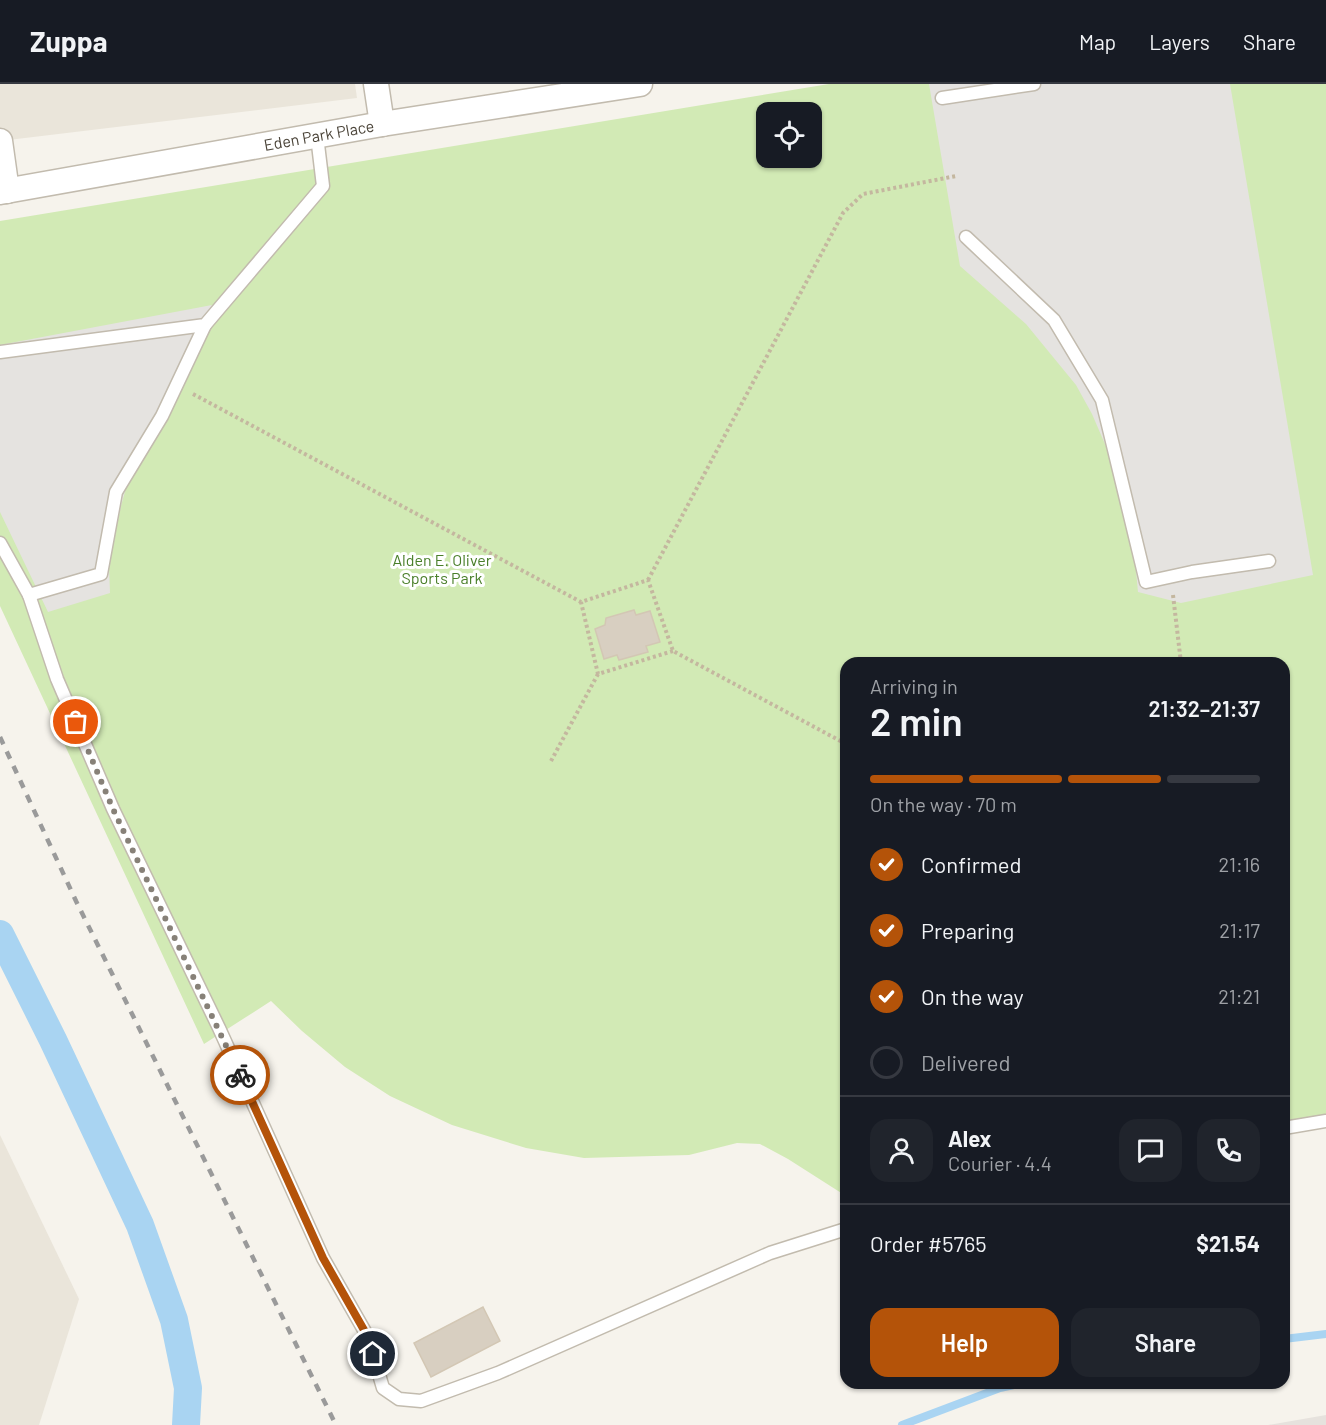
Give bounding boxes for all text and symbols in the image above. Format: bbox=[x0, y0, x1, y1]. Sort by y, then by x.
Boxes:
text: Zuppa bbox=[30, 24, 107, 58]
text: Map bbox=[1079, 29, 1116, 54]
text: Layers bbox=[1149, 29, 1210, 54]
text: Share bbox=[1243, 29, 1296, 54]
map controls bbox=[756, 102, 822, 168]
button: locate bbox=[756, 102, 822, 168]
street label: Eden Park Place bbox=[262, 116, 376, 154]
park label: Alden E. Oliver Sports Park bbox=[392, 550, 492, 587]
text: Arriving in bbox=[870, 674, 958, 698]
text: 21:32–21:37 bbox=[1149, 695, 1260, 721]
pin bbox=[50, 696, 101, 747]
text: 2 min bbox=[870, 697, 963, 744]
icon: bag bbox=[59, 705, 92, 738]
text: On the way · 70 m bbox=[870, 792, 1017, 816]
icon: check bbox=[870, 848, 903, 881]
text: Confirmed bbox=[921, 851, 1021, 877]
text: 21:16 bbox=[1218, 852, 1260, 876]
icon: check bbox=[870, 914, 903, 947]
text: Preparing bbox=[921, 917, 1014, 943]
text: 21:17 bbox=[1219, 918, 1260, 942]
icon: check bbox=[870, 980, 903, 1013]
text: On the way bbox=[921, 983, 1024, 1009]
text: 21:21 bbox=[1218, 984, 1260, 1008]
courier bbox=[210, 1045, 270, 1105]
text: Delivered bbox=[921, 1049, 1010, 1075]
icon: bike bbox=[224, 1059, 257, 1092]
button: person bbox=[870, 1119, 933, 1182]
button: chat bbox=[1119, 1119, 1182, 1182]
button: phone bbox=[1197, 1119, 1260, 1182]
text: Alex bbox=[948, 1125, 991, 1151]
text: Courier · 4.4 bbox=[948, 1151, 1052, 1175]
text: Order #5765 bbox=[870, 1230, 987, 1256]
text: $21.54 bbox=[1196, 1230, 1260, 1256]
button: Help bbox=[870, 1308, 1059, 1377]
button: Share bbox=[1071, 1308, 1260, 1377]
pin bbox=[347, 1328, 398, 1379]
icon: home bbox=[356, 1337, 389, 1370]

